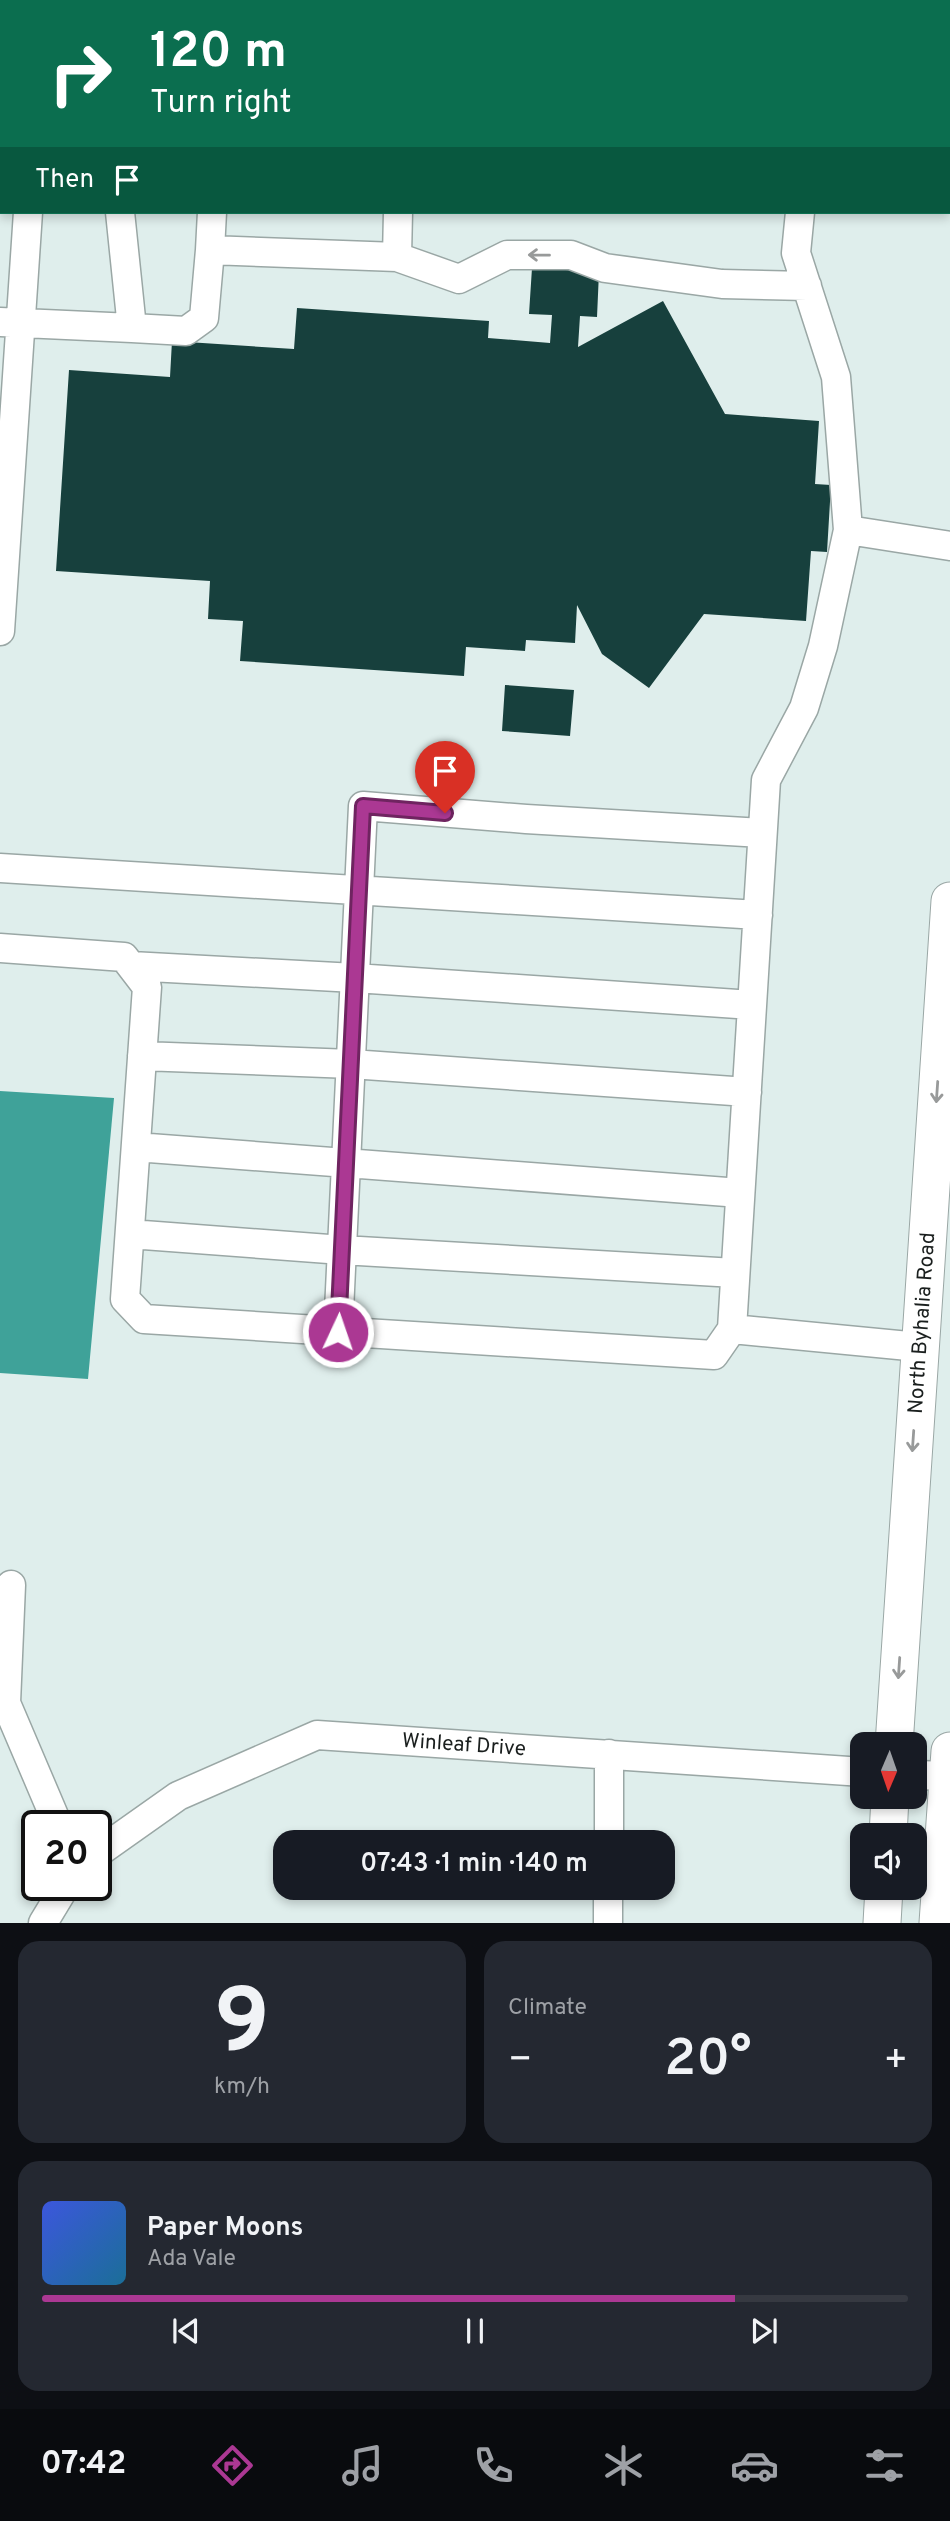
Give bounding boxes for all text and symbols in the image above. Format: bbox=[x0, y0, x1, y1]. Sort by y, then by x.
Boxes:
text: 120 m bbox=[150, 23, 287, 85]
icon: right bbox=[35, 28, 126, 119]
text: Turn right bbox=[150, 84, 292, 124]
icon: arrive bbox=[108, 161, 146, 199]
text: Then bbox=[35, 164, 94, 197]
one-way arrow bbox=[528, 248, 551, 262]
pin bbox=[415, 741, 475, 813]
icon: arrive bbox=[426, 752, 464, 790]
one-way arrow bbox=[930, 1080, 943, 1102]
street label: North Byhalia Road bbox=[903, 1231, 942, 1415]
position arrow bbox=[301, 1295, 375, 1369]
one-way arrow bbox=[906, 1429, 919, 1452]
one-way arrow bbox=[892, 1656, 905, 1679]
street label: Winleaf Drive bbox=[401, 1728, 527, 1763]
north arrow bbox=[850, 1732, 928, 1810]
map controls bbox=[850, 1732, 927, 1900]
speed limit sign: 20 bbox=[21, 1810, 112, 1901]
button: sound bbox=[850, 1823, 927, 1900]
text: 07:43 · 1 min · 140 m bbox=[360, 1848, 588, 1881]
text: 9 bbox=[214, 1970, 270, 2085]
text: Climate bbox=[508, 1994, 587, 2023]
text: 20° bbox=[664, 2028, 752, 2094]
text: − bbox=[508, 2037, 533, 2086]
text: + bbox=[883, 2037, 908, 2086]
text: km/h bbox=[214, 2073, 270, 2102]
text: Paper Moons bbox=[147, 2212, 303, 2245]
text: Ada Vale bbox=[147, 2245, 236, 2274]
icon: previous bbox=[167, 2312, 205, 2350]
icon: pause bbox=[456, 2312, 494, 2350]
icon: next bbox=[745, 2312, 783, 2350]
icon: directions bbox=[208, 2441, 257, 2490]
icon: music bbox=[338, 2441, 387, 2490]
icon: phone bbox=[469, 2441, 518, 2490]
icon: climate bbox=[599, 2441, 648, 2490]
icon: car bbox=[730, 2441, 779, 2490]
icon: filters bbox=[860, 2441, 909, 2490]
text: 07:42 bbox=[41, 2445, 126, 2485]

